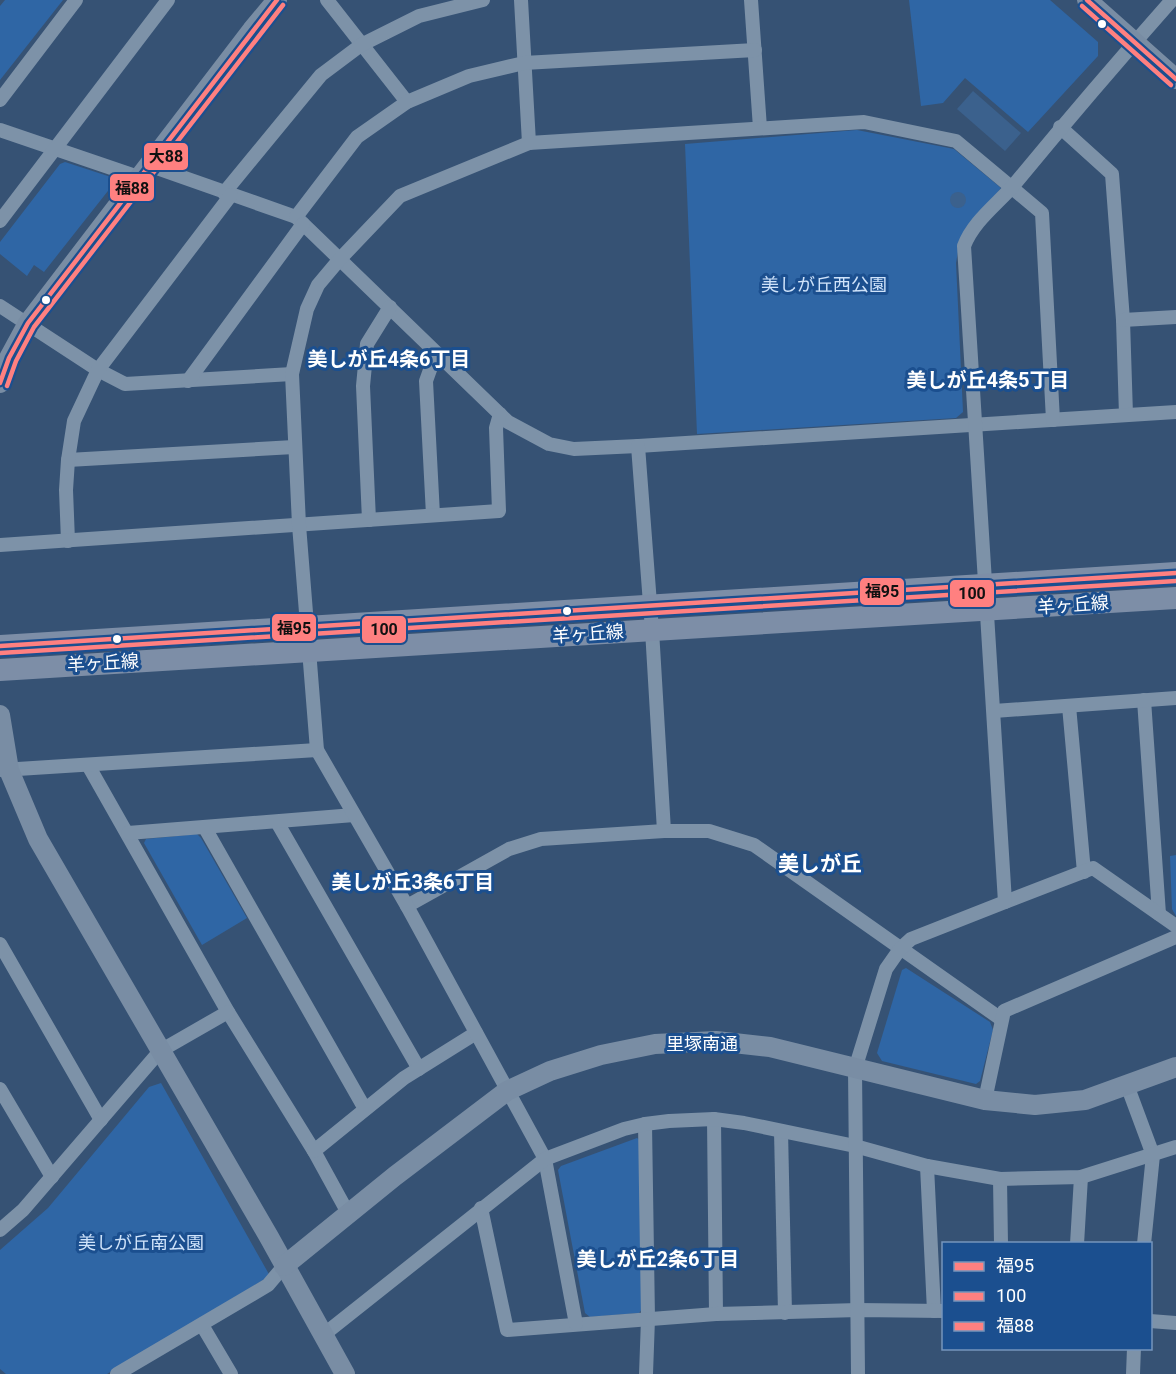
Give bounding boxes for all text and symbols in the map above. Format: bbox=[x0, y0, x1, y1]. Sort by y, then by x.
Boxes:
unlabelled marker bbox=[1096, 18, 1108, 30]
line badge: 大88 bbox=[143, 142, 189, 171]
text: 大88 bbox=[149, 147, 183, 166]
line badge: 福88 bbox=[109, 173, 155, 202]
text: 福88 bbox=[115, 179, 149, 198]
park label: 美しが丘西公園 bbox=[761, 274, 887, 295]
unlabelled marker bbox=[40, 294, 52, 306]
district label: 美しが丘4条6丁目 bbox=[308, 347, 470, 371]
district label: 美しが丘4条5丁目 bbox=[907, 368, 1069, 392]
line badge: 福95 bbox=[859, 577, 905, 606]
line badge: 100 bbox=[949, 579, 995, 608]
text: 福95 bbox=[865, 582, 899, 601]
text: 100 bbox=[958, 584, 986, 603]
street label: 羊ヶ丘線 bbox=[1036, 592, 1110, 617]
unlabelled marker bbox=[561, 605, 573, 617]
line badge: 福95 bbox=[271, 613, 317, 642]
line badge: 100 bbox=[361, 615, 407, 644]
text: 福95 bbox=[277, 619, 311, 638]
text: 100 bbox=[370, 620, 398, 639]
street label: 羊ヶ丘線 bbox=[551, 621, 625, 646]
unlabelled marker bbox=[111, 633, 123, 645]
street label: 羊ヶ丘線 bbox=[66, 650, 139, 675]
district label: 美しが丘 bbox=[778, 852, 862, 876]
district label: 美しが丘3条6丁目 bbox=[332, 870, 494, 894]
street label: 里塚南通 bbox=[666, 1033, 738, 1054]
park label: 美しが丘南公園 bbox=[78, 1232, 204, 1253]
legend bbox=[942, 1242, 1152, 1350]
district label: 美しが丘2条6丁目 bbox=[577, 1247, 739, 1271]
text: 福95 bbox=[996, 1255, 1034, 1276]
text: 100 bbox=[996, 1285, 1026, 1306]
text: 福88 bbox=[996, 1315, 1034, 1336]

